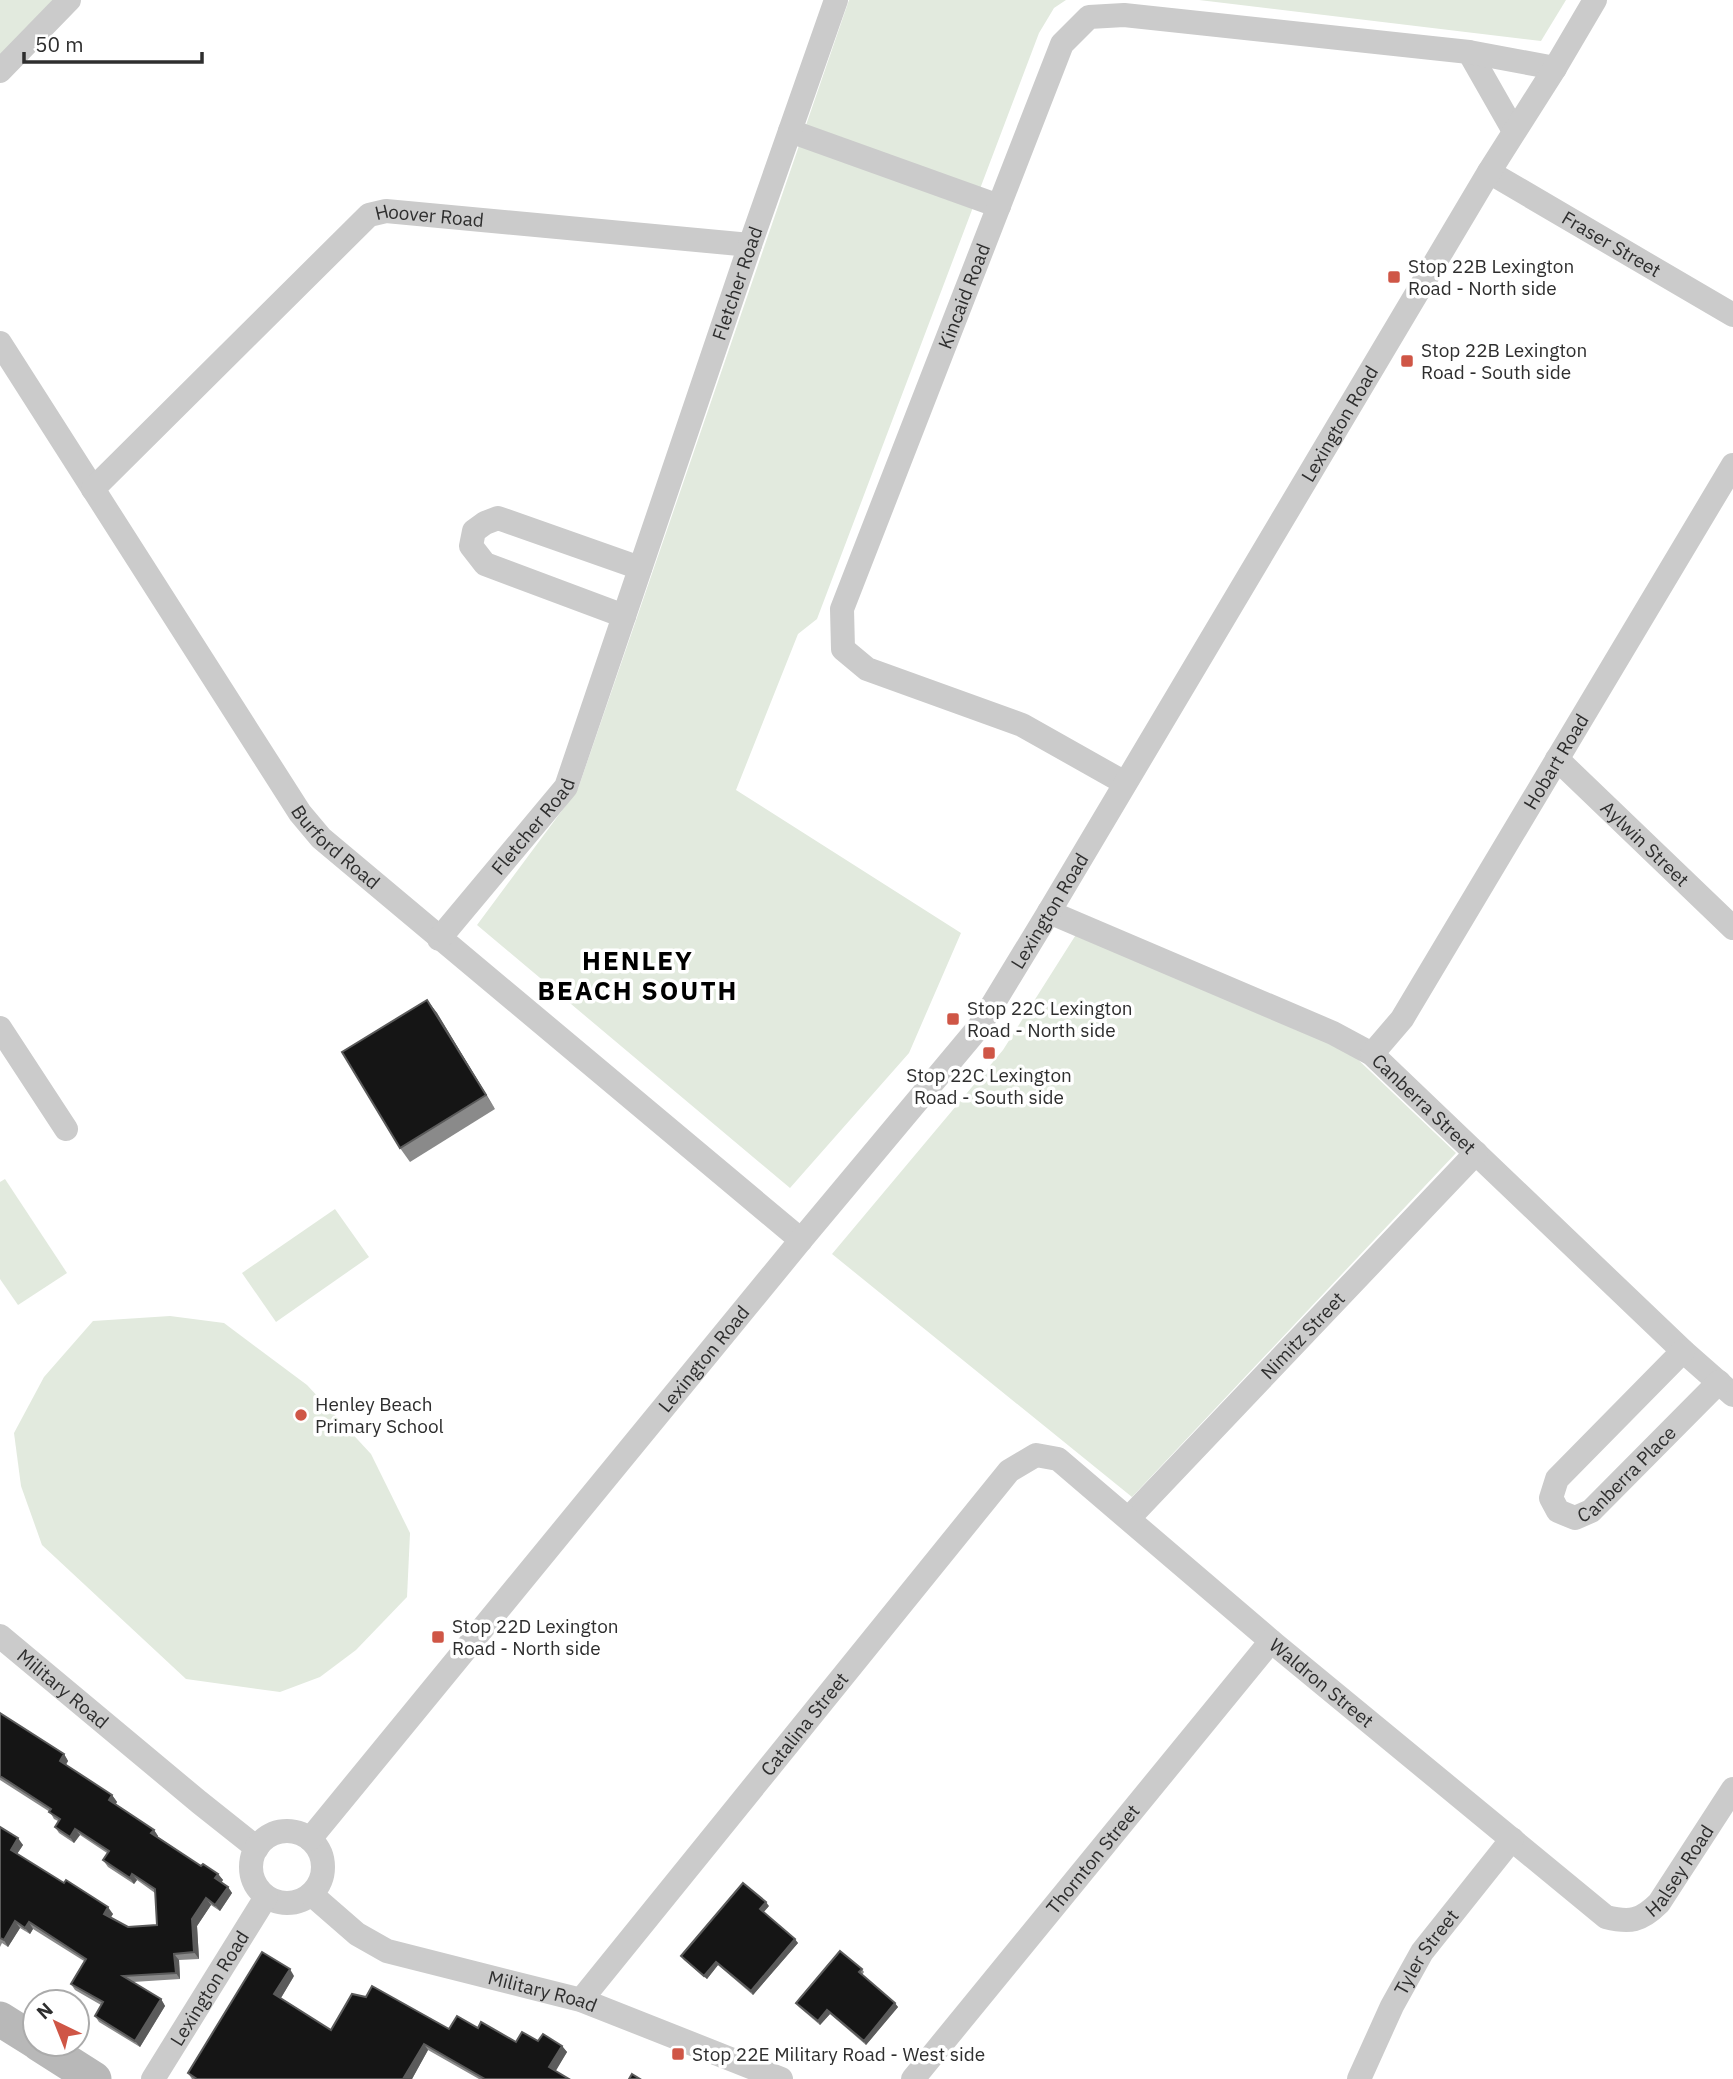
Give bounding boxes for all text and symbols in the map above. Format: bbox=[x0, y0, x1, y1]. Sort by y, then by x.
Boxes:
scale bar bbox=[24, 21, 203, 65]
text: 50 m bbox=[35, 30, 84, 58]
street label: Hoover Road bbox=[372, 199, 485, 232]
street label: Fraser Street bbox=[1558, 205, 1665, 282]
street label: Fletcher Road bbox=[707, 223, 768, 343]
street label: Kincaid Road bbox=[932, 240, 995, 352]
place label: Stop 22B Lexington Road - North side bbox=[1408, 254, 1574, 300]
marker: Stop 22B Lexington Road - North side bbox=[1386, 269, 1402, 285]
place label: Stop 22B Lexington Road - South side bbox=[1421, 338, 1587, 384]
marker: Stop 22B Lexington Road - South side bbox=[1399, 353, 1415, 369]
street label: Lexington Road bbox=[1296, 361, 1383, 486]
street label: Hobart Road bbox=[1518, 709, 1594, 814]
street label: Fletcher Road bbox=[486, 775, 580, 879]
street label: Aylwin Street bbox=[1596, 796, 1694, 891]
street label: Burford Road bbox=[286, 801, 385, 894]
street label: Lexington Road bbox=[1005, 848, 1093, 973]
district label: HENLEY BEACH SOUTH bbox=[538, 943, 738, 1007]
place label: Stop 22C Lexington Road - North side bbox=[967, 996, 1133, 1042]
marker: Stop 22C Lexington Road - North side bbox=[945, 1011, 961, 1027]
marker: Stop 22C Lexington Road - South side bbox=[981, 1045, 997, 1061]
street label: Canberra Street bbox=[1367, 1048, 1481, 1159]
place label: Stop 22C Lexington Road - South side bbox=[906, 1063, 1072, 1109]
street label: Nimitz Street bbox=[1255, 1287, 1350, 1384]
street label: Lexington Road bbox=[653, 1300, 754, 1417]
place label: Henley Beach Primary School bbox=[315, 1392, 444, 1438]
marker: Henley Beach Primary School bbox=[293, 1407, 309, 1423]
street label: Canberra Place bbox=[1573, 1420, 1681, 1528]
place label: Stop 22D Lexington Road - North side bbox=[452, 1614, 619, 1660]
marker: Stop 22D Lexington Road - North side bbox=[430, 1629, 446, 1645]
street label: Waldron Street bbox=[1265, 1633, 1379, 1733]
street label: Military Road bbox=[12, 1643, 114, 1734]
street label: Catalina Street bbox=[755, 1667, 853, 1781]
street label: Thornton Street bbox=[1041, 1799, 1145, 1919]
street label: Halsey Road bbox=[1640, 1820, 1719, 1922]
street label: Tyler Street bbox=[1389, 1904, 1463, 1999]
street label: Lexington Road bbox=[165, 1926, 254, 2050]
street label: Military Road bbox=[486, 1965, 601, 2017]
north arrow bbox=[21, 1988, 91, 2058]
text: N bbox=[31, 1997, 58, 2024]
place label: Stop 22E Military Road - West side bbox=[692, 2042, 985, 2066]
marker: Stop 22E Military Road - West side bbox=[670, 2046, 686, 2062]

